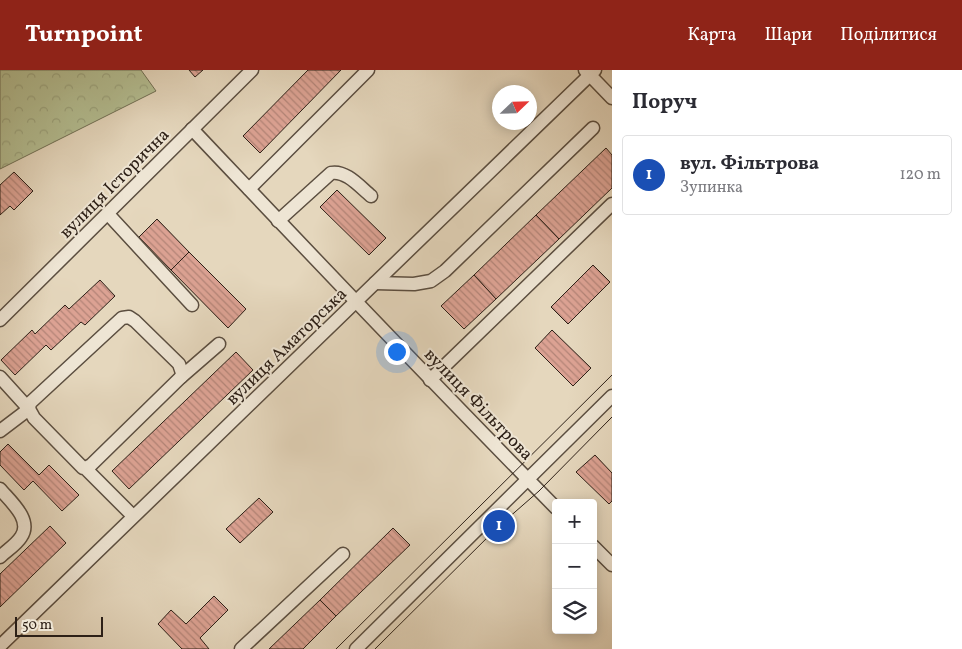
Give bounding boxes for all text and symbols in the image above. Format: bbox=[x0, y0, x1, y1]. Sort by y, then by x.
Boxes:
text: Turnpoint bbox=[25, 18, 143, 52]
text: Карта bbox=[688, 23, 736, 48]
text: Шари bbox=[764, 23, 812, 48]
text: Поділитися bbox=[840, 23, 937, 48]
north arrow bbox=[492, 85, 537, 130]
text: Поруч bbox=[632, 88, 697, 117]
street label: вулиця Історична bbox=[54, 123, 176, 245]
text: вул. Фільтрова bbox=[680, 151, 819, 177]
text: 1 bbox=[646, 164, 652, 186]
text: 120 m bbox=[899, 164, 941, 186]
text: Зупинка bbox=[680, 177, 743, 199]
street label: вулиця Аматорська bbox=[221, 283, 353, 412]
your location bbox=[384, 339, 410, 365]
street label: вулиця Фільтрова bbox=[418, 343, 538, 467]
map controls bbox=[552, 499, 597, 634]
button: + bbox=[552, 499, 597, 544]
pin: 1 bbox=[483, 507, 515, 545]
button: − bbox=[552, 544, 597, 589]
button: layers bbox=[552, 589, 597, 634]
scale bar bbox=[15, 614, 102, 637]
text: 50 m bbox=[22, 616, 52, 635]

